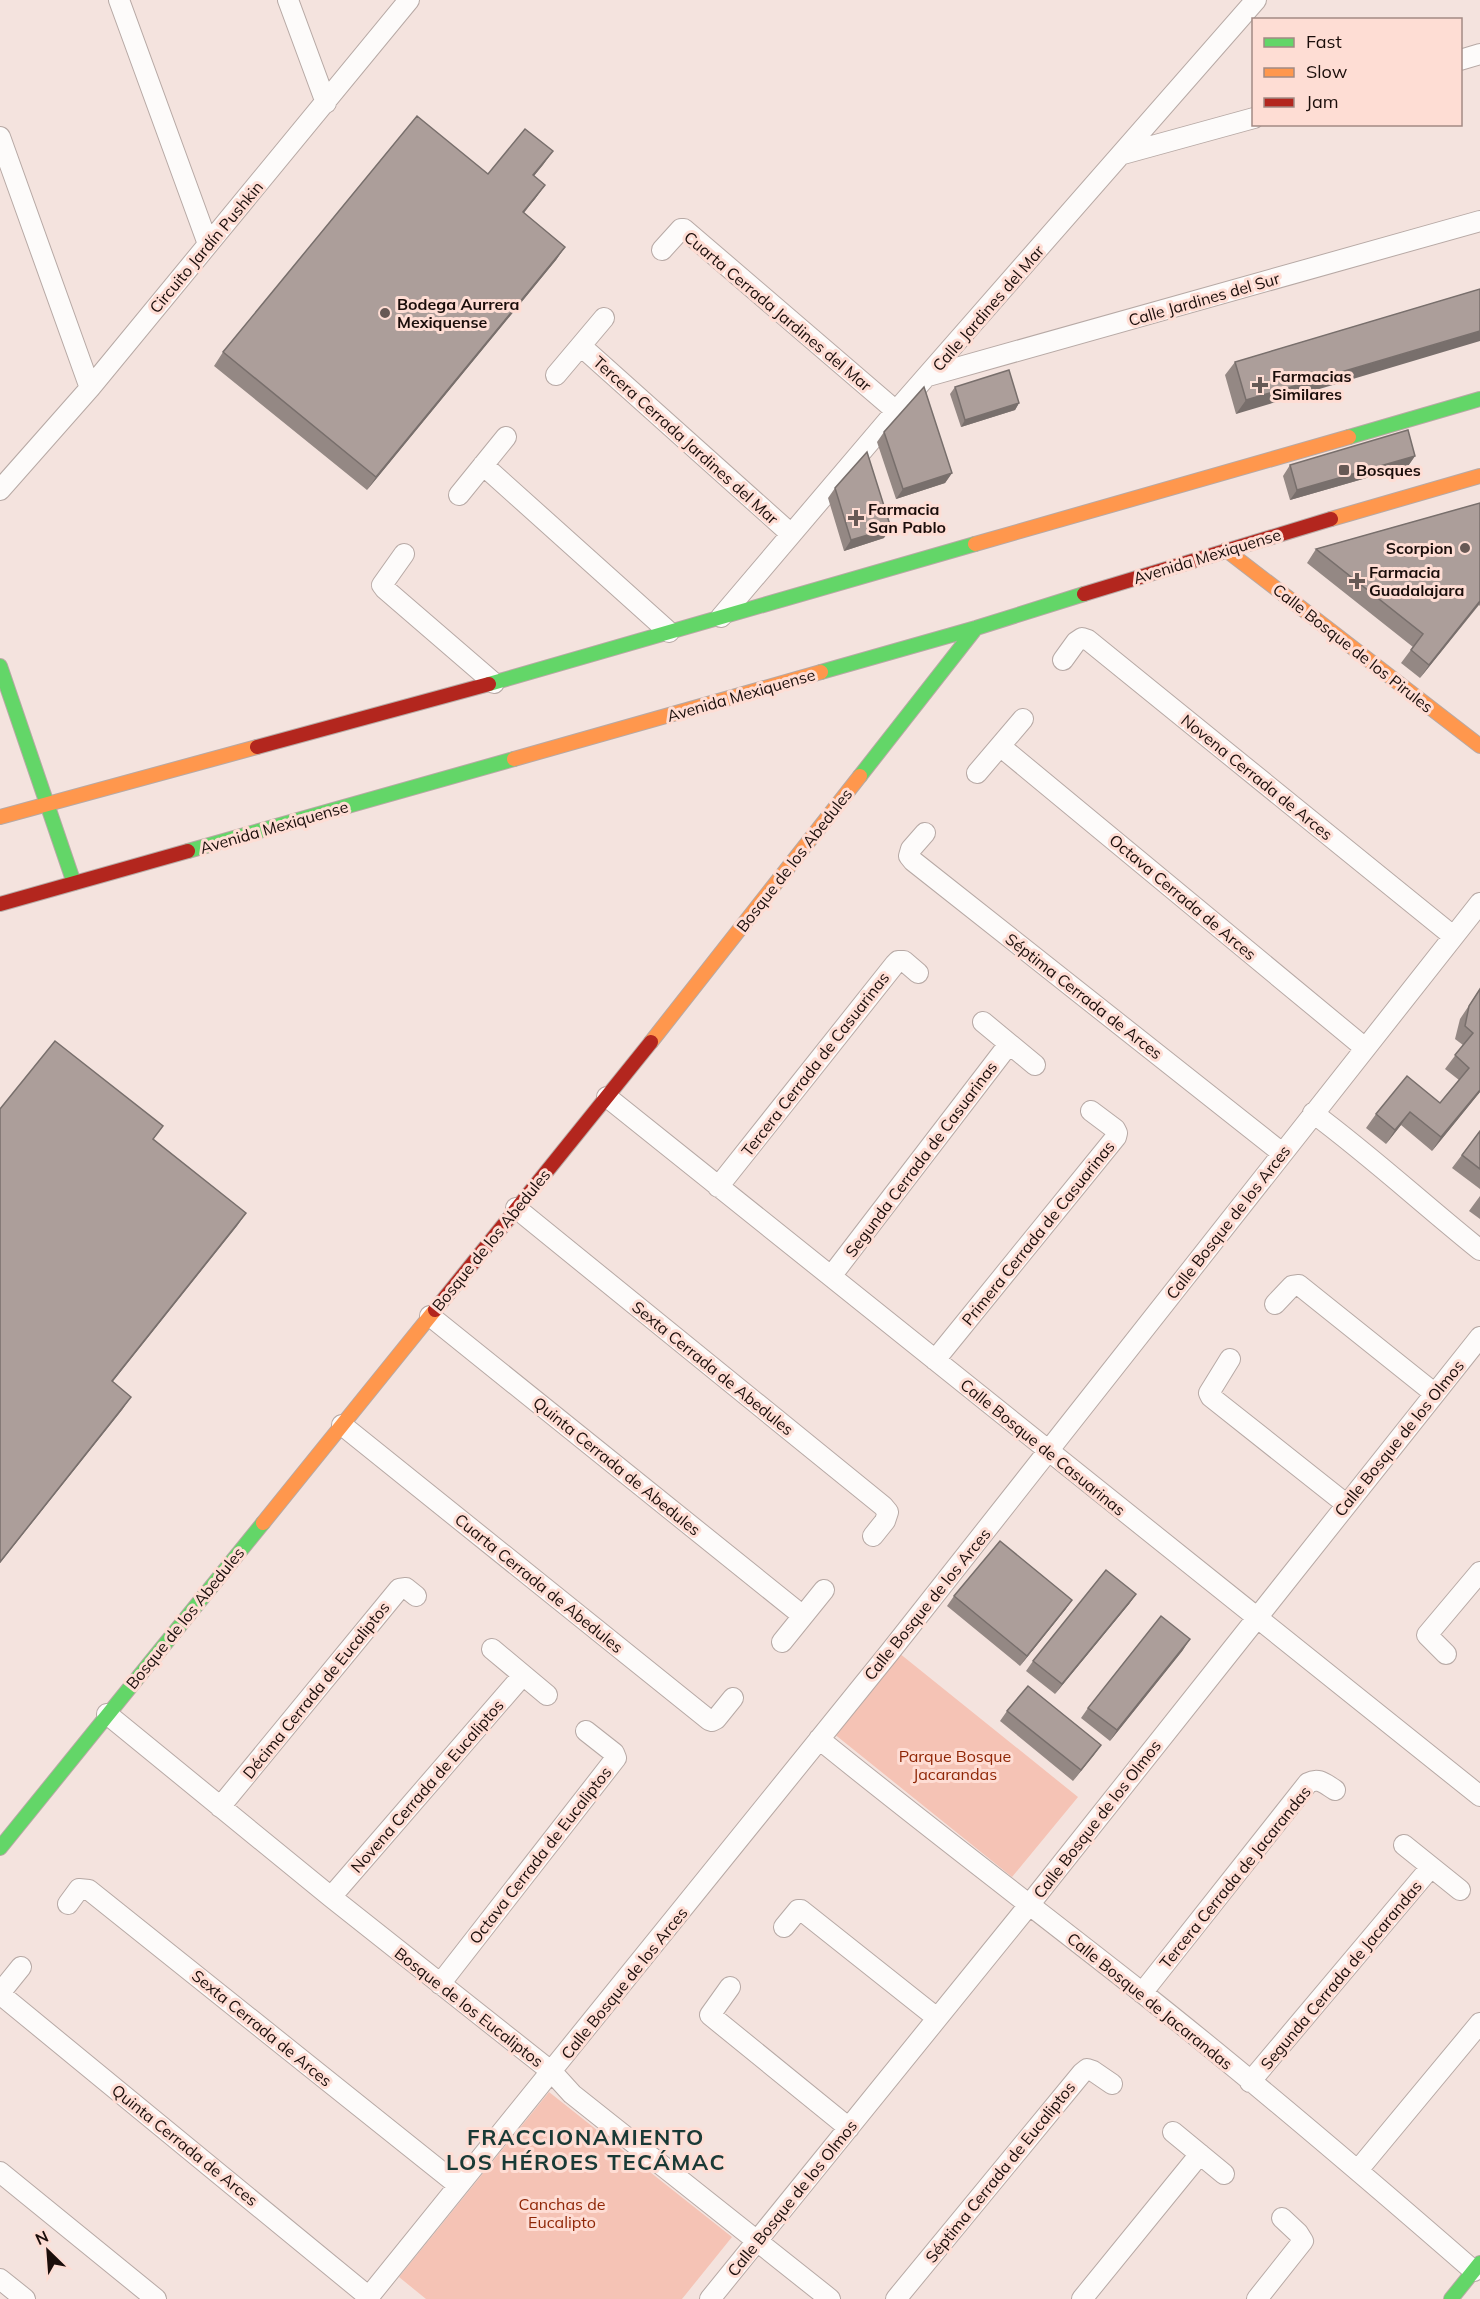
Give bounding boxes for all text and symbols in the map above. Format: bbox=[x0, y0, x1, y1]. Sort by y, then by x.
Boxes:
legend bbox=[1252, 18, 1462, 126]
text: Fast bbox=[1306, 30, 1342, 53]
text: Slow bbox=[1306, 60, 1348, 83]
text: Jam bbox=[1306, 90, 1339, 113]
street label: Circuito Jardín Pushkin bbox=[145, 177, 267, 317]
street label: Cuarta Cerrada Jardines del Mar bbox=[680, 227, 876, 395]
street label: Calle Jardines del Mar bbox=[928, 241, 1048, 375]
street label: Calle Jardines del Sur bbox=[1126, 268, 1282, 330]
place label: Bodega Aurrera Mexiquense bbox=[397, 294, 519, 332]
marker: Bodega Aurrera Mexiquense bbox=[378, 306, 392, 320]
street label: Tercera Cerrada Jardines del Mar bbox=[589, 352, 783, 529]
place label: Farmacias Similares bbox=[1272, 366, 1352, 404]
marker: Farmacias Similares bbox=[1253, 378, 1267, 392]
place label: Bosques bbox=[1356, 460, 1421, 480]
marker: Bosques bbox=[1337, 463, 1351, 477]
place label: Farmacia San Pablo bbox=[868, 499, 946, 537]
marker: Farmacia San Pablo bbox=[849, 511, 863, 525]
street label: Avenida Mexiquense bbox=[1131, 524, 1283, 588]
place label: Scorpion bbox=[1386, 538, 1453, 558]
marker: Scorpion bbox=[1458, 541, 1472, 555]
place label: Farmacia Guadalajara bbox=[1369, 562, 1464, 600]
marker: Farmacia Guadalajara bbox=[1350, 574, 1364, 588]
street label: Calle Bosque de los Pirules bbox=[1269, 579, 1437, 717]
street label: Avenida Mexiquense bbox=[665, 664, 817, 726]
street label: Novena Cerrada de Arces bbox=[1177, 710, 1337, 844]
street label: Bosque de los Abedules bbox=[732, 784, 856, 936]
street label: Avenida Mexiquense bbox=[198, 796, 350, 858]
street label: Octava Cerrada de Arces bbox=[1106, 830, 1261, 964]
street label: Séptima Cerrada de Arces bbox=[1002, 929, 1166, 1063]
street label: Tercera Cerrada de Casuarinas bbox=[737, 968, 893, 1160]
street label: Segunda Cerrada de Casuarinas bbox=[841, 1057, 1001, 1261]
street label: Primera Cerrada de Casuarinas bbox=[957, 1137, 1119, 1329]
street label: Calle Bosque de los Arces bbox=[1162, 1141, 1294, 1303]
street label: Bosque de los Abedules bbox=[428, 1165, 554, 1315]
street label: Sexta Cerrada de Abedules bbox=[628, 1297, 798, 1439]
street label: Calle Bosque de los Olmos bbox=[1330, 1356, 1468, 1520]
street label: Calle Bosque de Casuarinas bbox=[956, 1374, 1130, 1520]
street label: Quinta Cerrada de Abedules bbox=[529, 1392, 705, 1540]
street label: Cuarta Cerrada de Abedules bbox=[451, 1509, 627, 1657]
street label: Calle Bosque de los Arces bbox=[859, 1524, 995, 1684]
street label: Bosque de los Abedules bbox=[122, 1543, 248, 1693]
street label: Décima Cerrada de Eucaliptos bbox=[238, 1597, 394, 1783]
street label: Novena Cerrada de Eucaliptos bbox=[346, 1695, 508, 1877]
street label: Calle Bosque de los Olmos bbox=[1029, 1736, 1165, 1902]
park label: Parque Bosque Jacarandas bbox=[899, 1746, 1011, 1784]
street label: Octava Cerrada de Eucaliptos bbox=[465, 1762, 615, 1948]
street label: Tercera Cerrada de Jacarandas bbox=[1155, 1782, 1315, 1972]
street label: Segunda Cerrada de Jacarandas bbox=[1256, 1876, 1426, 2074]
street label: Calle Bosque de los Arces bbox=[556, 1903, 692, 2063]
street label: Calle Bosque de Jacarandas bbox=[1063, 1928, 1237, 2074]
street label: Bosque de los Eucaliptos bbox=[391, 1943, 547, 2071]
street label: Sexta Cerrada de Arces bbox=[188, 1965, 336, 2091]
street label: Séptima Cerrada de Eucaliptos bbox=[921, 2077, 1079, 2267]
street label: Quinta Cerrada de Arces bbox=[108, 2080, 262, 2210]
street label: Calle Bosque de los Olmos bbox=[723, 2116, 861, 2280]
district label: FRACCIONAMIENTO LOS HÉROES TECÁMAC bbox=[446, 2123, 726, 2176]
park label: Canchas de Eucalipto bbox=[519, 2194, 605, 2232]
north arrow bbox=[18, 2221, 78, 2281]
text: N bbox=[32, 2226, 51, 2249]

